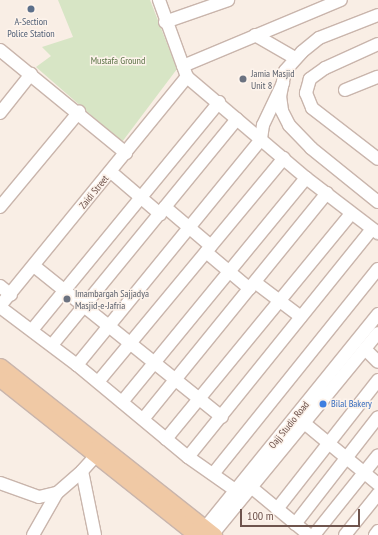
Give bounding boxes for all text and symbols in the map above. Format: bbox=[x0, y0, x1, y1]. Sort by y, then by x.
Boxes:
marker: A-Section Police Station bbox=[26, 4, 36, 14]
place label: A-Section Police Station bbox=[7, 15, 55, 38]
park label: Mustafa Ground bbox=[91, 55, 145, 67]
place label: Jamia Masjid Unit 8 bbox=[251, 67, 295, 90]
marker: Jamia Masjid Unit 8 bbox=[238, 74, 248, 84]
street label: Zaidi Street bbox=[77, 173, 111, 211]
place label: Imambargah Sajjadya Masjid-e-Jafria bbox=[75, 287, 149, 310]
marker: Imambargah Sajjadya Masjid-e-Jafria bbox=[62, 294, 72, 304]
place label: Bilal Bakery bbox=[331, 398, 372, 410]
street label: Oajj Studio Road bbox=[266, 399, 312, 451]
marker: Bilal Bakery bbox=[318, 399, 328, 409]
scale bar bbox=[242, 501, 362, 527]
text: 100 m bbox=[247, 508, 274, 523]

